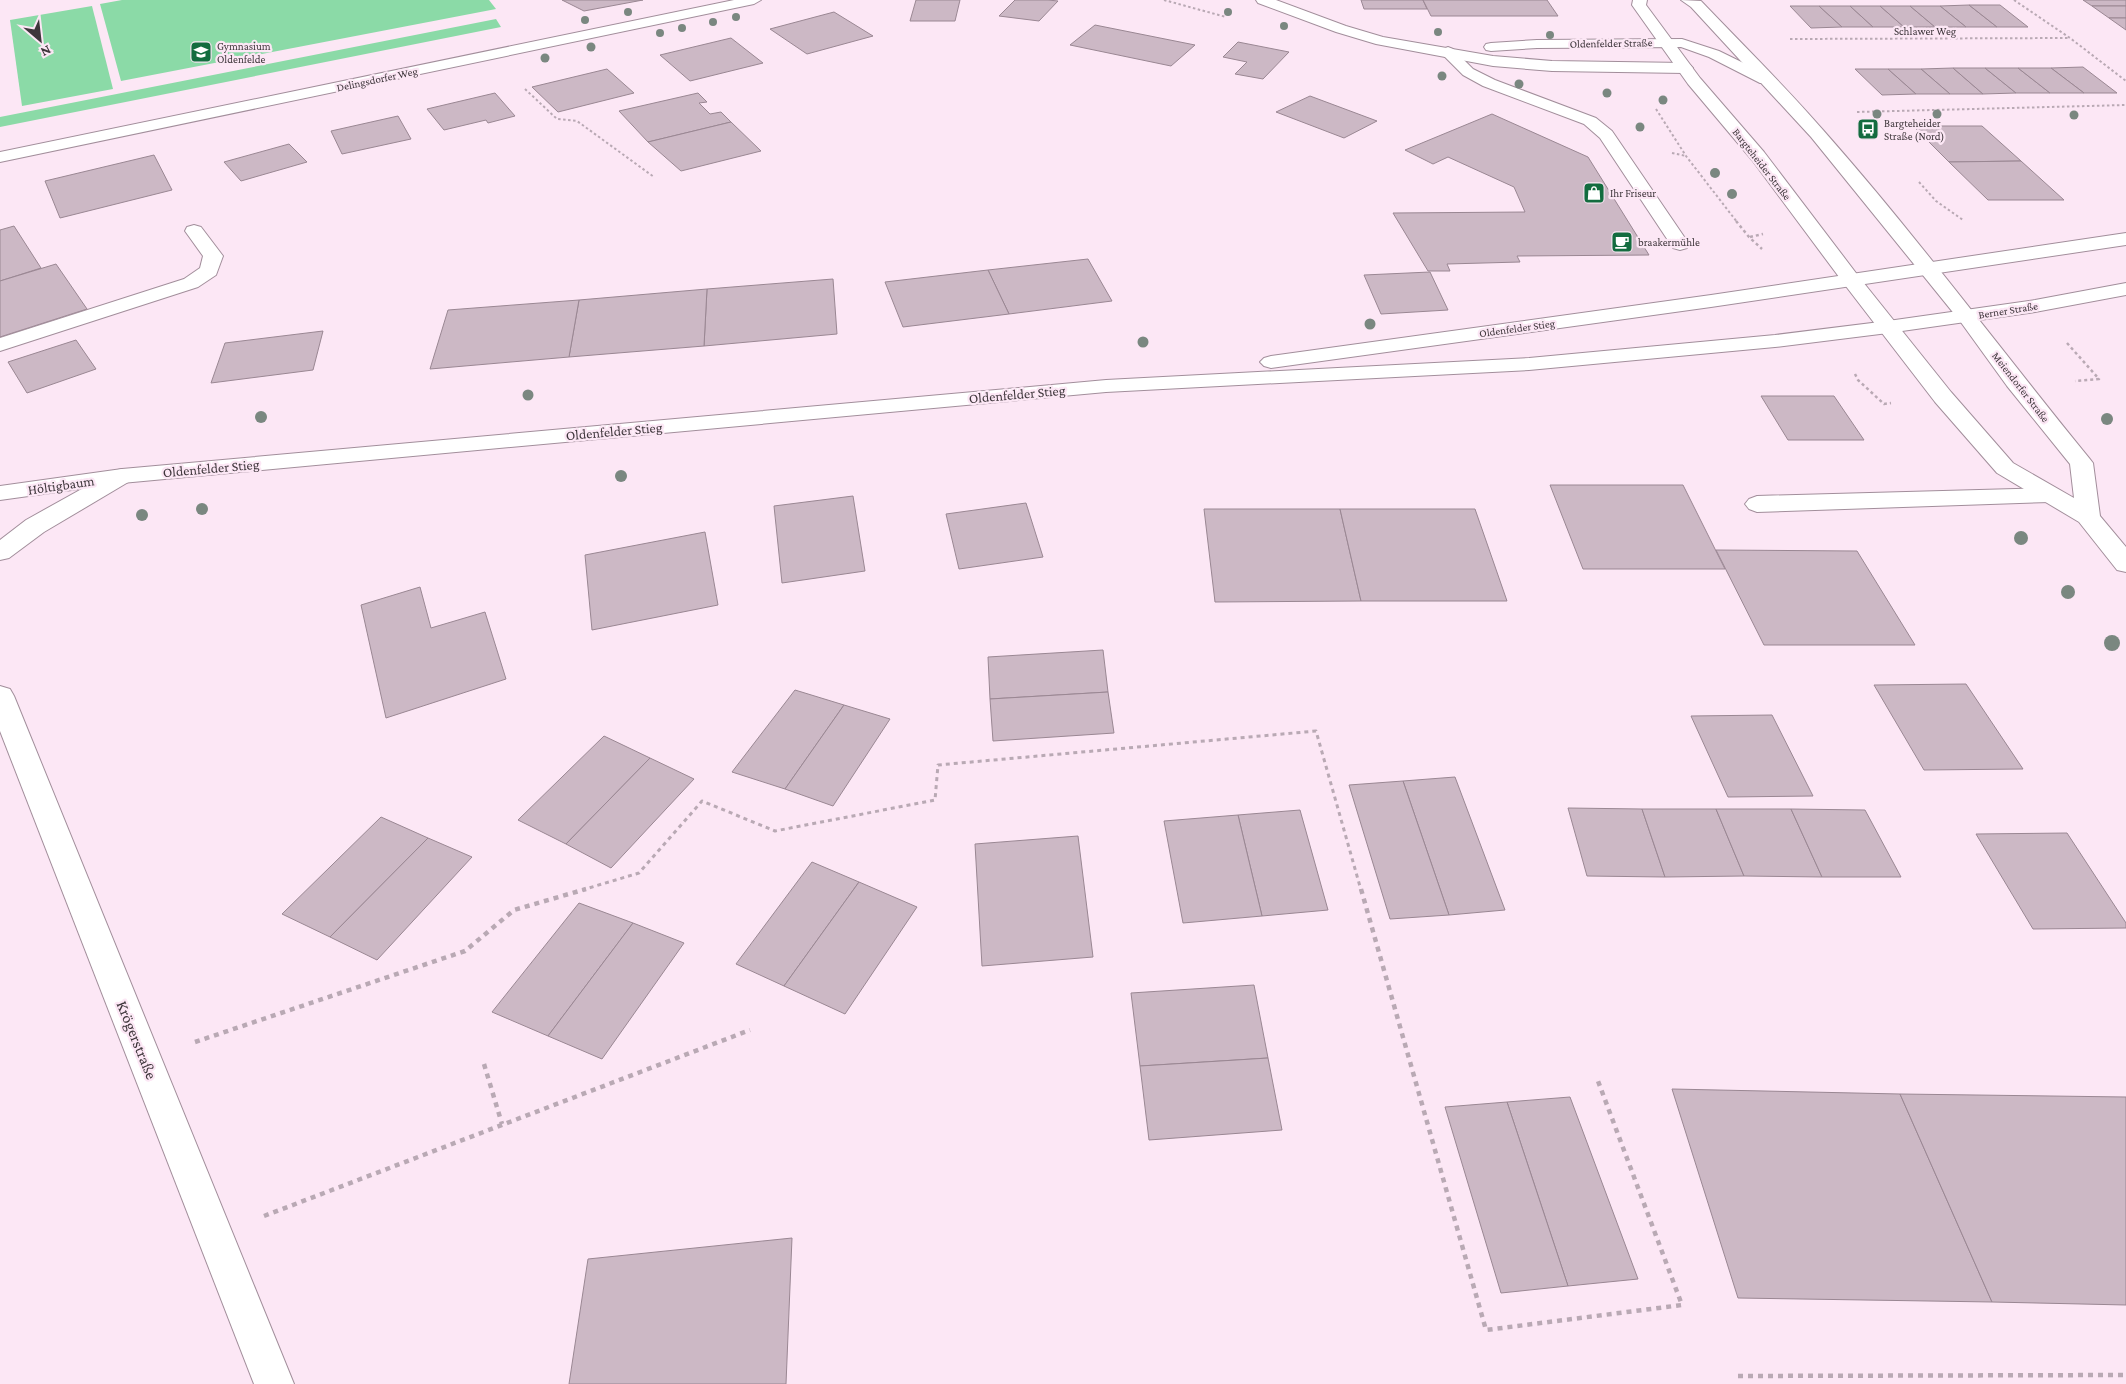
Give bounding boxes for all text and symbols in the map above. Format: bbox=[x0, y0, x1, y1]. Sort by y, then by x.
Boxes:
north arrow bbox=[15, 15, 65, 65]
street label: Schlawer Weg bbox=[1894, 25, 1957, 38]
street label: Oldenfelder Straße bbox=[1569, 36, 1653, 50]
school or university icon: Gymnasium Oldenfelde bbox=[189, 40, 213, 64]
place label: Gymnasium Oldenfelde bbox=[217, 40, 271, 65]
text: N bbox=[38, 42, 54, 61]
street label: Delingsdorfer Weg bbox=[335, 64, 419, 94]
bus stop icon: Bargteheider Straße (Nord) bbox=[1856, 117, 1880, 141]
place label: Bargteheider Straße (Nord) bbox=[1884, 117, 1944, 143]
street label: Bargteheider Straße bbox=[1730, 126, 1794, 203]
shop icon: Ihr Friseur bbox=[1582, 181, 1606, 205]
place label: Ihr Friseur bbox=[1610, 187, 1656, 199]
cafe icon: braakermühle bbox=[1610, 230, 1634, 254]
place label: braakermühle bbox=[1638, 236, 1700, 248]
street label: Berner Straße bbox=[1977, 299, 2039, 321]
street label: Oldenfelder Stieg bbox=[1478, 317, 1556, 340]
street label: Meiendorfer Straße bbox=[1990, 350, 2052, 424]
street label: Oldenfelder Stieg bbox=[968, 382, 1066, 406]
street label: Oldenfelder Stieg bbox=[565, 419, 663, 443]
street label: Oldenfelder Stieg bbox=[162, 456, 260, 480]
street label: Höltigbaum bbox=[27, 472, 95, 498]
street label: Krögerstraße bbox=[113, 998, 160, 1082]

